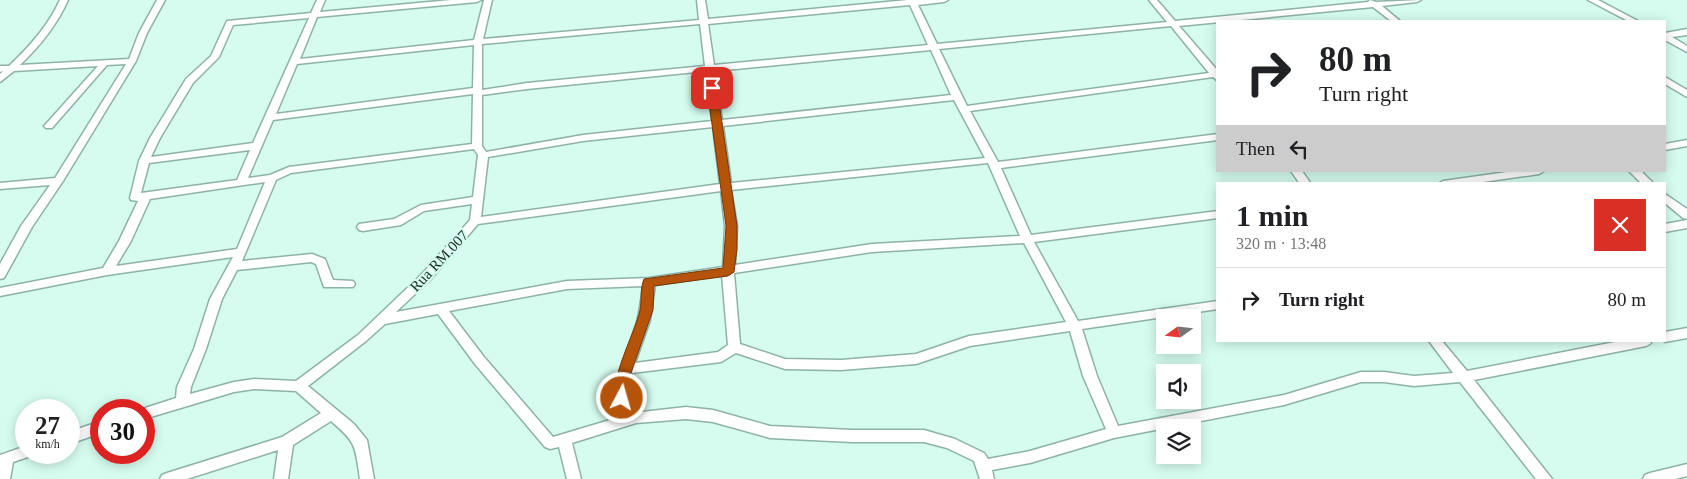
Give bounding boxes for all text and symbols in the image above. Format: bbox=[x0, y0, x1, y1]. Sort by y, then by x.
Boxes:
icon: right bbox=[1236, 40, 1301, 105]
text: 80 m bbox=[1319, 40, 1392, 79]
pin bbox=[691, 67, 733, 109]
icon: arrive bbox=[698, 74, 726, 102]
text: Turn right bbox=[1319, 81, 1408, 106]
icon: left bbox=[1285, 135, 1313, 163]
text: Then bbox=[1236, 138, 1275, 159]
text: 1 min bbox=[1236, 199, 1309, 232]
button: close bbox=[1594, 199, 1646, 251]
street label: Rua RM.007 bbox=[407, 227, 472, 295]
text: 320 m · 13:48 bbox=[1236, 235, 1326, 252]
icon: right bbox=[1236, 286, 1264, 314]
text: Turn right bbox=[1279, 289, 1364, 310]
text: 80 m bbox=[1607, 289, 1646, 310]
north arrow bbox=[1156, 309, 1201, 354]
map controls bbox=[1156, 309, 1201, 464]
button: sound bbox=[1156, 364, 1201, 409]
position arrow bbox=[595, 371, 647, 423]
speed limit sign: 30 bbox=[90, 399, 155, 464]
text: 27 bbox=[35, 412, 60, 439]
button: layers bbox=[1156, 419, 1201, 464]
text: km/h bbox=[35, 437, 60, 451]

